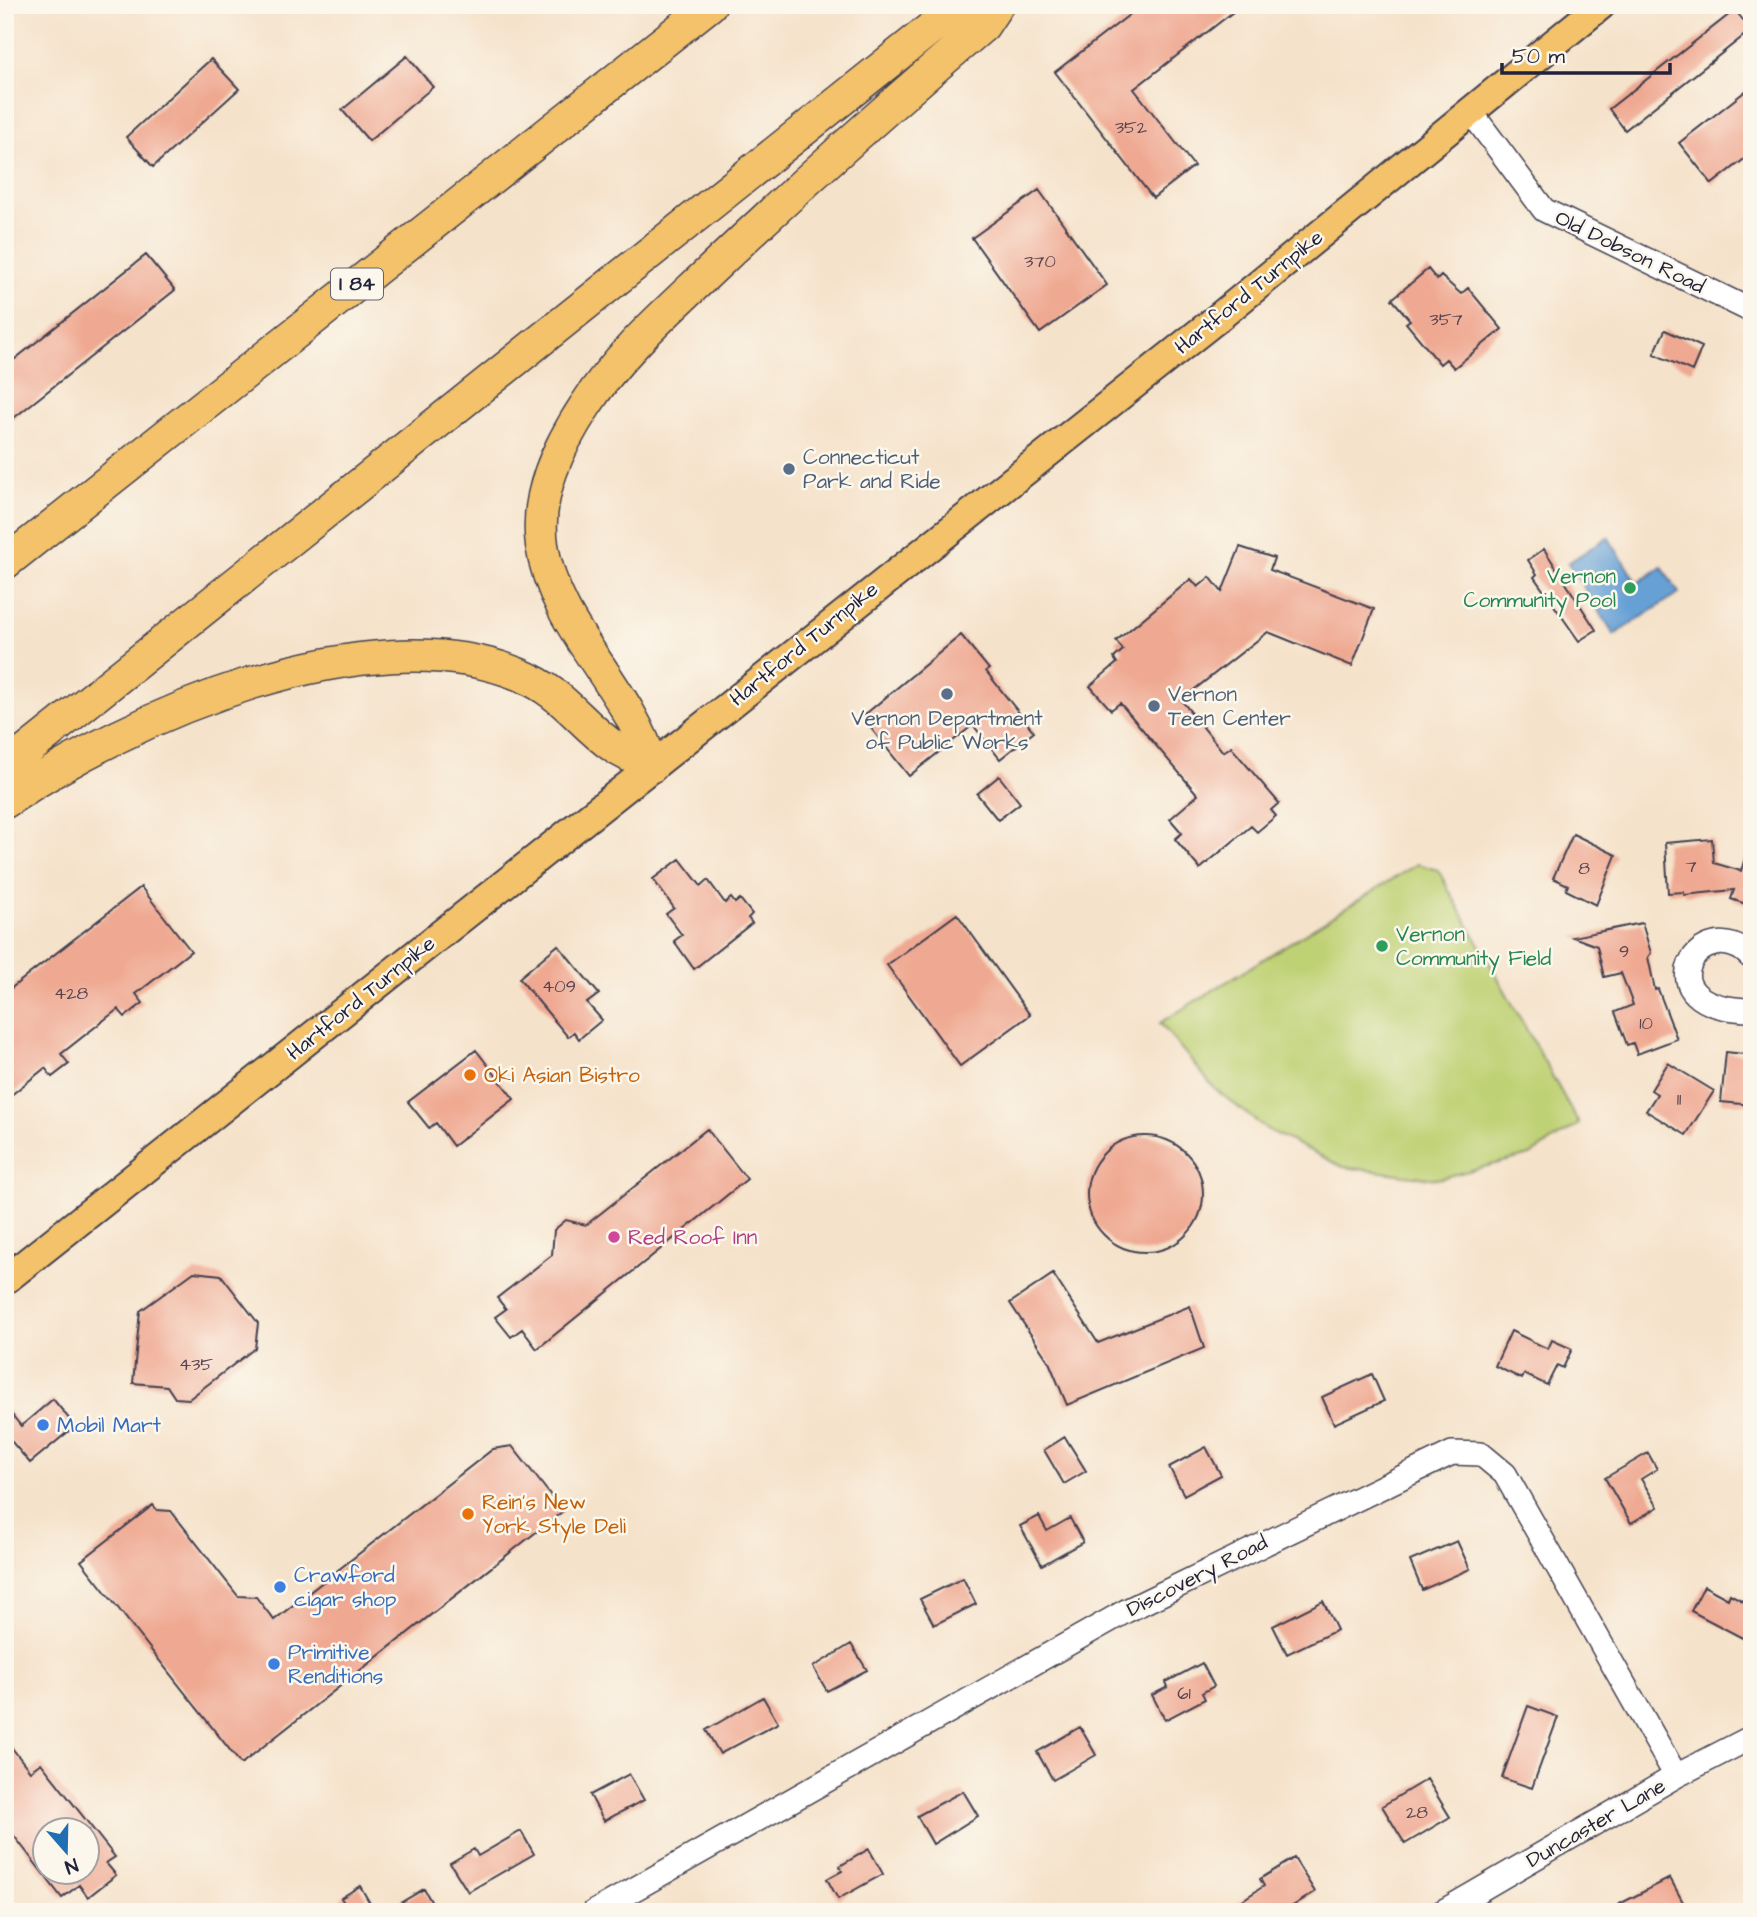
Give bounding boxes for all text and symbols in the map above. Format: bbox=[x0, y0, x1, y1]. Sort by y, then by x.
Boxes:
scale bar bbox=[1502, 32, 1670, 76]
text: 50 m bbox=[1512, 42, 1566, 71]
house number: 352 bbox=[1115, 115, 1148, 140]
street label: Old Dobson Road bbox=[1550, 203, 1710, 301]
street label: Hartford Turnpike bbox=[1169, 223, 1330, 362]
house number: 370 bbox=[1024, 249, 1056, 274]
road number: I 84 bbox=[331, 268, 383, 300]
house number: 357 bbox=[1430, 307, 1462, 332]
place label: Connecticut Park and Ride bbox=[803, 443, 941, 496]
marker: Connecticut Park and Ride bbox=[781, 461, 797, 477]
place label: Vernon Community Pool bbox=[1464, 562, 1616, 617]
street label: Hartford Turnpike bbox=[724, 575, 885, 714]
marker: Vernon Community Pool bbox=[1622, 580, 1638, 596]
place label: Vernon Teen Center bbox=[1168, 680, 1291, 733]
marker: Vernon Department of Public Works bbox=[939, 686, 955, 702]
marker: Vernon Teen Center bbox=[1146, 698, 1162, 714]
place label: Vernon Department of Public Works bbox=[851, 704, 1043, 757]
house number: 7 bbox=[1685, 854, 1697, 879]
house number: 8 bbox=[1578, 856, 1590, 881]
place label: Vernon Community Field bbox=[1396, 920, 1552, 975]
street label: Hartford Turnpike bbox=[281, 929, 442, 1068]
marker: Vernon Community Field bbox=[1374, 938, 1390, 954]
house number: 9 bbox=[1619, 939, 1629, 964]
house number: 409 bbox=[542, 974, 576, 999]
house number: 428 bbox=[54, 981, 88, 1006]
house number: 10 bbox=[1639, 1011, 1653, 1036]
place label: Oki Asian Bistro bbox=[484, 1061, 640, 1090]
marker: Oki Asian Bistro bbox=[462, 1067, 478, 1083]
house number: 11 bbox=[1677, 1087, 1681, 1112]
place label: Red Roof Inn bbox=[628, 1223, 757, 1252]
marker: Red Roof Inn bbox=[606, 1229, 622, 1245]
house number: 435 bbox=[179, 1352, 213, 1377]
place label: Mobil Mart bbox=[57, 1411, 162, 1440]
marker: Mobil Mart bbox=[35, 1417, 51, 1433]
place label: Rein's New York Style Deli bbox=[482, 1488, 626, 1543]
marker: Rein's New York Style Deli bbox=[460, 1506, 476, 1522]
street label: Discovery Road bbox=[1122, 1528, 1274, 1626]
place label: Crawford cigar shop bbox=[294, 1561, 397, 1616]
marker: Crawford cigar shop bbox=[272, 1579, 288, 1595]
place label: Primitive Renditions bbox=[288, 1638, 383, 1691]
marker: Primitive Renditions bbox=[266, 1656, 282, 1672]
house number: 61 bbox=[1177, 1681, 1191, 1706]
street label: Duncaster Lane bbox=[1521, 1771, 1671, 1875]
house number: 28 bbox=[1406, 1800, 1428, 1825]
north arrow bbox=[32, 1815, 102, 1885]
text: N bbox=[61, 1851, 82, 1880]

